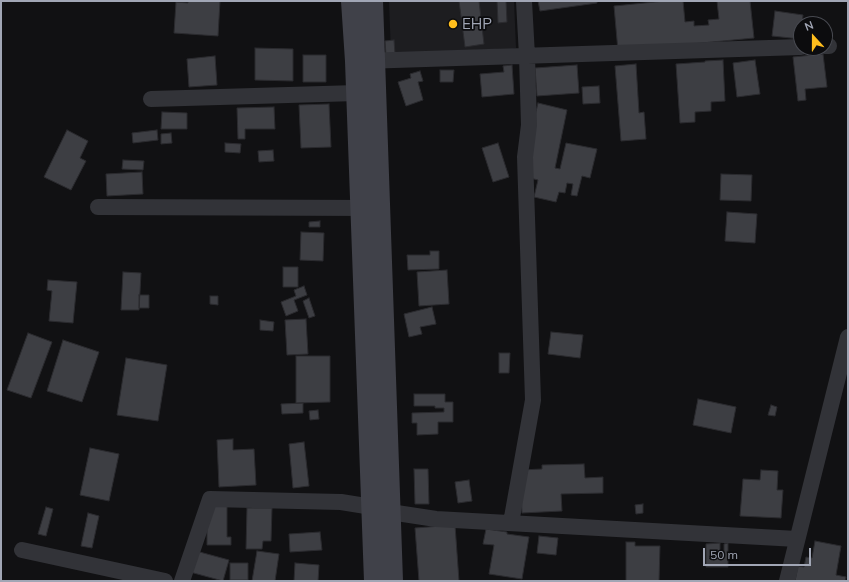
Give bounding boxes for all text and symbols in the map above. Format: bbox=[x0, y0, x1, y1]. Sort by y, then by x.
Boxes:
place label: EHP bbox=[462, 15, 492, 33]
north arrow bbox=[793, 16, 833, 56]
marker: EHP bbox=[447, 18, 459, 30]
text: N bbox=[803, 18, 815, 34]
scale bar bbox=[705, 540, 813, 566]
text: 50 m bbox=[710, 547, 738, 562]

